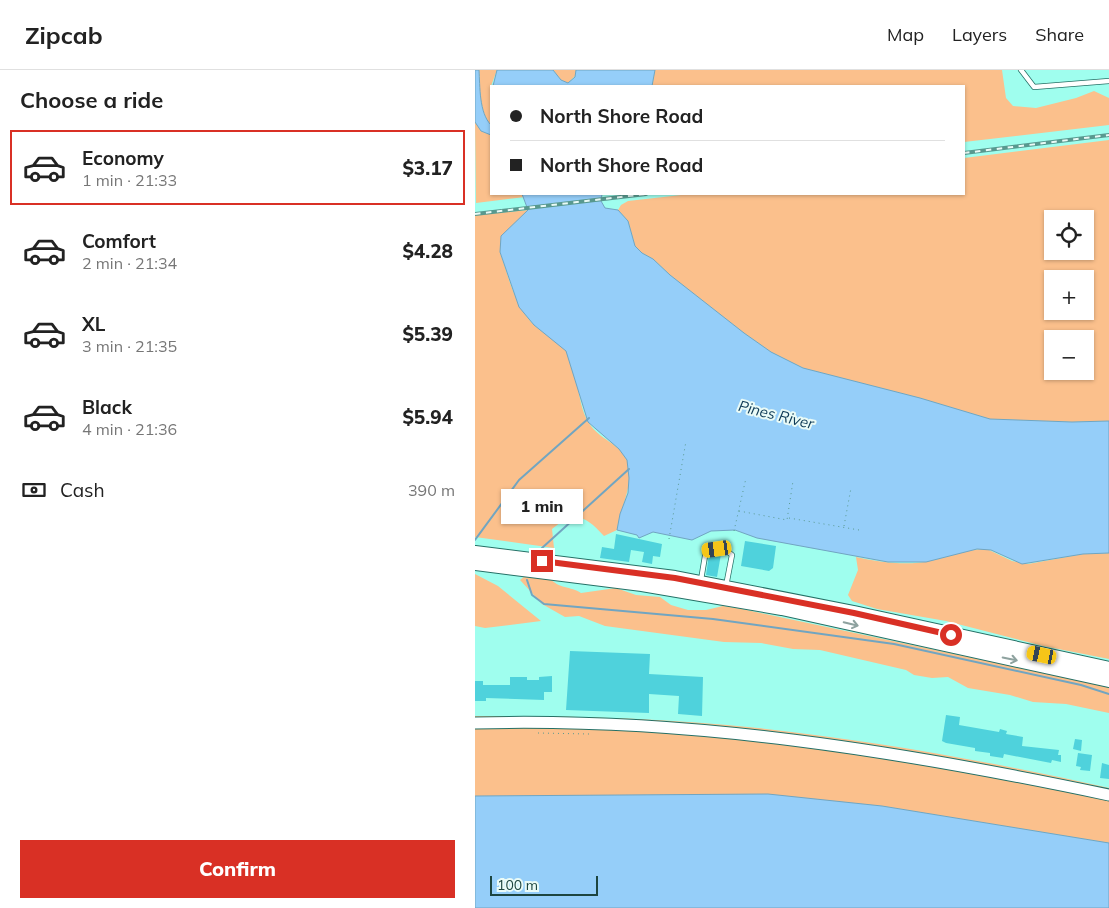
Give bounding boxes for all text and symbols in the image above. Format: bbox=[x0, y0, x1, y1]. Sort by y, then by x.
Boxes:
text: Zipcab bbox=[25, 20, 103, 50]
text: Map bbox=[887, 23, 924, 46]
text: Layers bbox=[952, 23, 1007, 46]
text: Share bbox=[1035, 23, 1084, 46]
text: Choose a ride bbox=[20, 86, 163, 114]
text: North Shore Road bbox=[540, 104, 703, 128]
icon: car bbox=[22, 145, 67, 190]
text: Economy bbox=[82, 146, 164, 170]
text: North Shore Road bbox=[540, 153, 703, 177]
text: $3.17 bbox=[402, 156, 453, 180]
text: 1 min · 21:33 bbox=[82, 170, 177, 190]
map controls bbox=[1044, 210, 1094, 380]
button: locate bbox=[1044, 210, 1094, 260]
icon: car bbox=[22, 228, 67, 273]
text: Comfort bbox=[82, 229, 156, 253]
text: $4.28 bbox=[402, 239, 453, 263]
text: 2 min · 21:34 bbox=[82, 253, 177, 273]
button: + bbox=[1044, 270, 1094, 320]
icon: car bbox=[22, 311, 67, 356]
text: XL bbox=[82, 312, 105, 336]
text: $5.39 bbox=[402, 322, 453, 346]
button: − bbox=[1044, 330, 1094, 380]
text: 3 min · 21:35 bbox=[82, 336, 177, 356]
icon: car bbox=[22, 394, 67, 439]
text: Black bbox=[82, 395, 132, 419]
water label: Pines River bbox=[736, 396, 816, 433]
text: $5.94 bbox=[402, 405, 453, 429]
text: 4 min · 21:36 bbox=[82, 419, 177, 439]
icon: cash bbox=[20, 476, 48, 504]
text: Cash bbox=[60, 478, 105, 502]
text: 390 m bbox=[408, 480, 455, 500]
callout: 1 min bbox=[501, 488, 583, 524]
text: 1 min bbox=[521, 496, 563, 516]
car bbox=[701, 539, 732, 559]
route end bbox=[531, 550, 553, 572]
one-way arrow bbox=[843, 619, 859, 629]
route start bbox=[940, 624, 962, 646]
car bbox=[1025, 645, 1058, 665]
one-way arrow bbox=[1001, 655, 1017, 664]
button: Confirm bbox=[20, 840, 455, 898]
scale bar bbox=[490, 873, 597, 896]
text: 100 m bbox=[497, 876, 538, 894]

